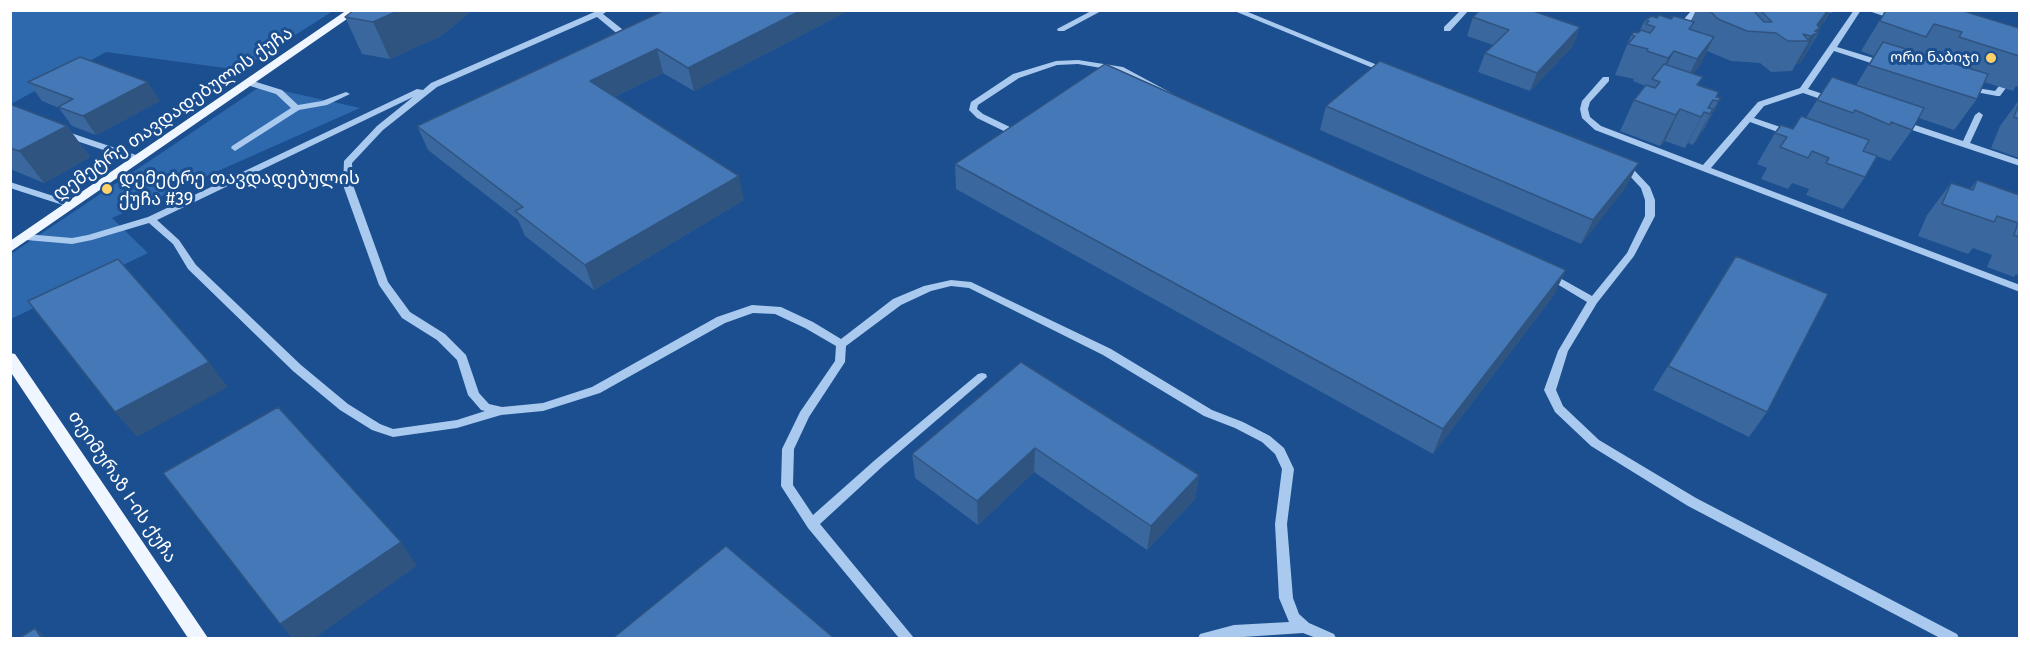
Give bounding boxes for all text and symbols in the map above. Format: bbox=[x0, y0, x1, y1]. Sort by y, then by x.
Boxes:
street label: დემეტრე თავდადებულის ქუჩა bbox=[49, 23, 297, 205]
place label: ორი ნაბიჯი bbox=[1890, 49, 1979, 67]
marker: ორი ნაბიჯი bbox=[1984, 51, 1998, 65]
place label: დემეტრე თავდადებულის ქუჩა #39 bbox=[119, 168, 360, 210]
marker: დემეტრე თავდადებულის ქუჩა #39 bbox=[100, 182, 114, 196]
street label: თეიმურაზ I-ის ქუჩა bbox=[63, 407, 181, 567]

